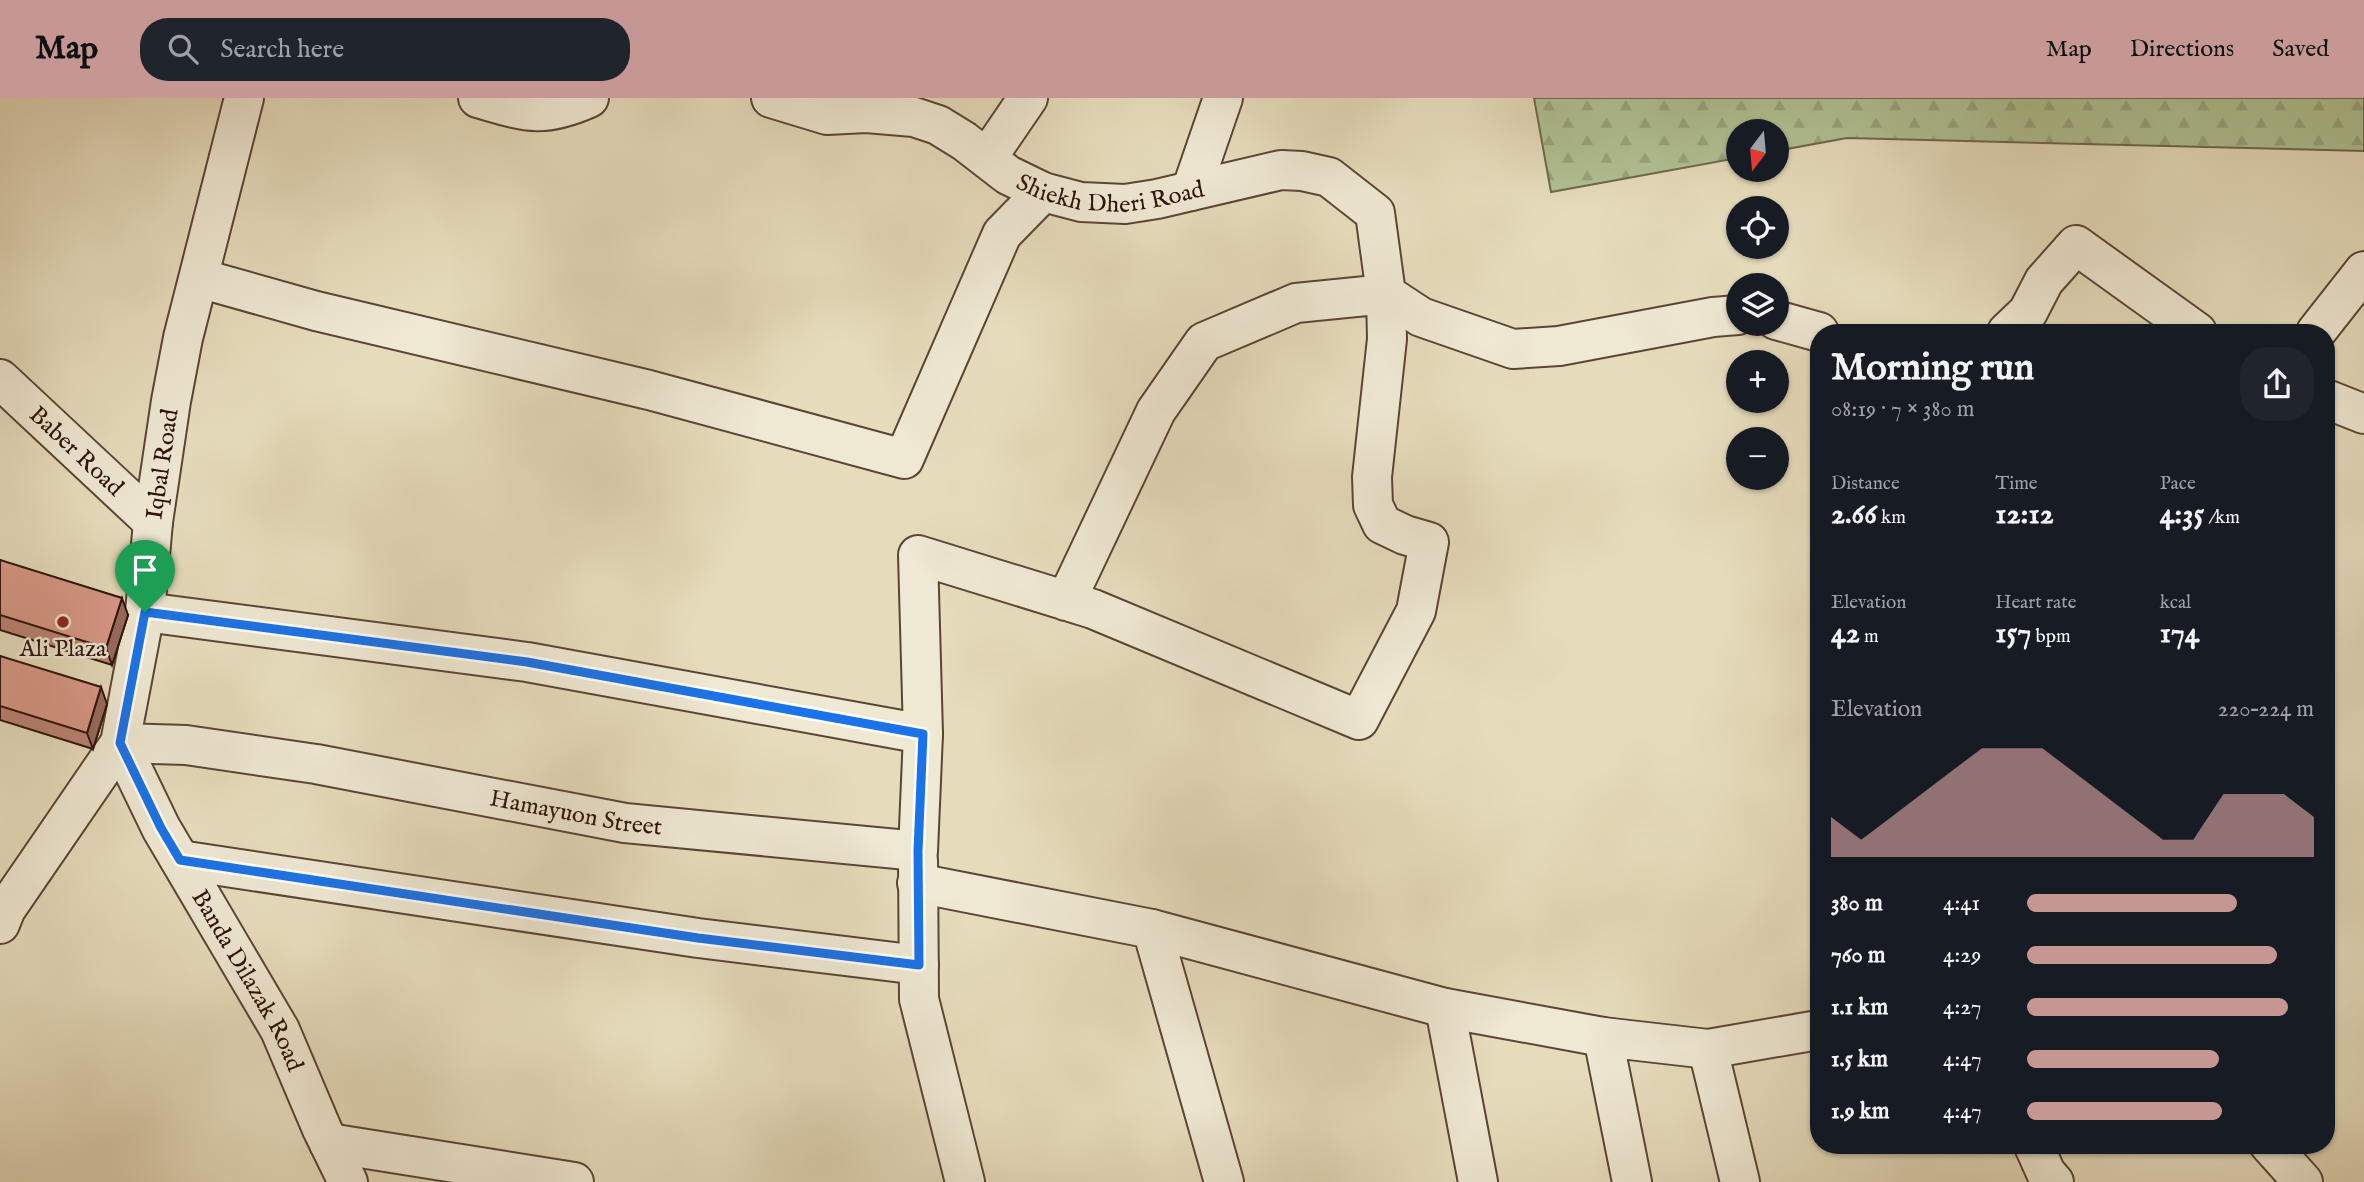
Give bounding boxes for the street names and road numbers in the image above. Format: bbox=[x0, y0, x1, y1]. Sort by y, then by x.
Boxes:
street label: Shiekh Dheri Road bbox=[1011, 167, 1208, 221]
street label: Baber Road bbox=[22, 400, 130, 504]
street label: Iqbal Road bbox=[140, 407, 187, 521]
street label: Hamayuon Street bbox=[487, 784, 663, 843]
street label: Banda Dilazak Road bbox=[184, 884, 310, 1077]

